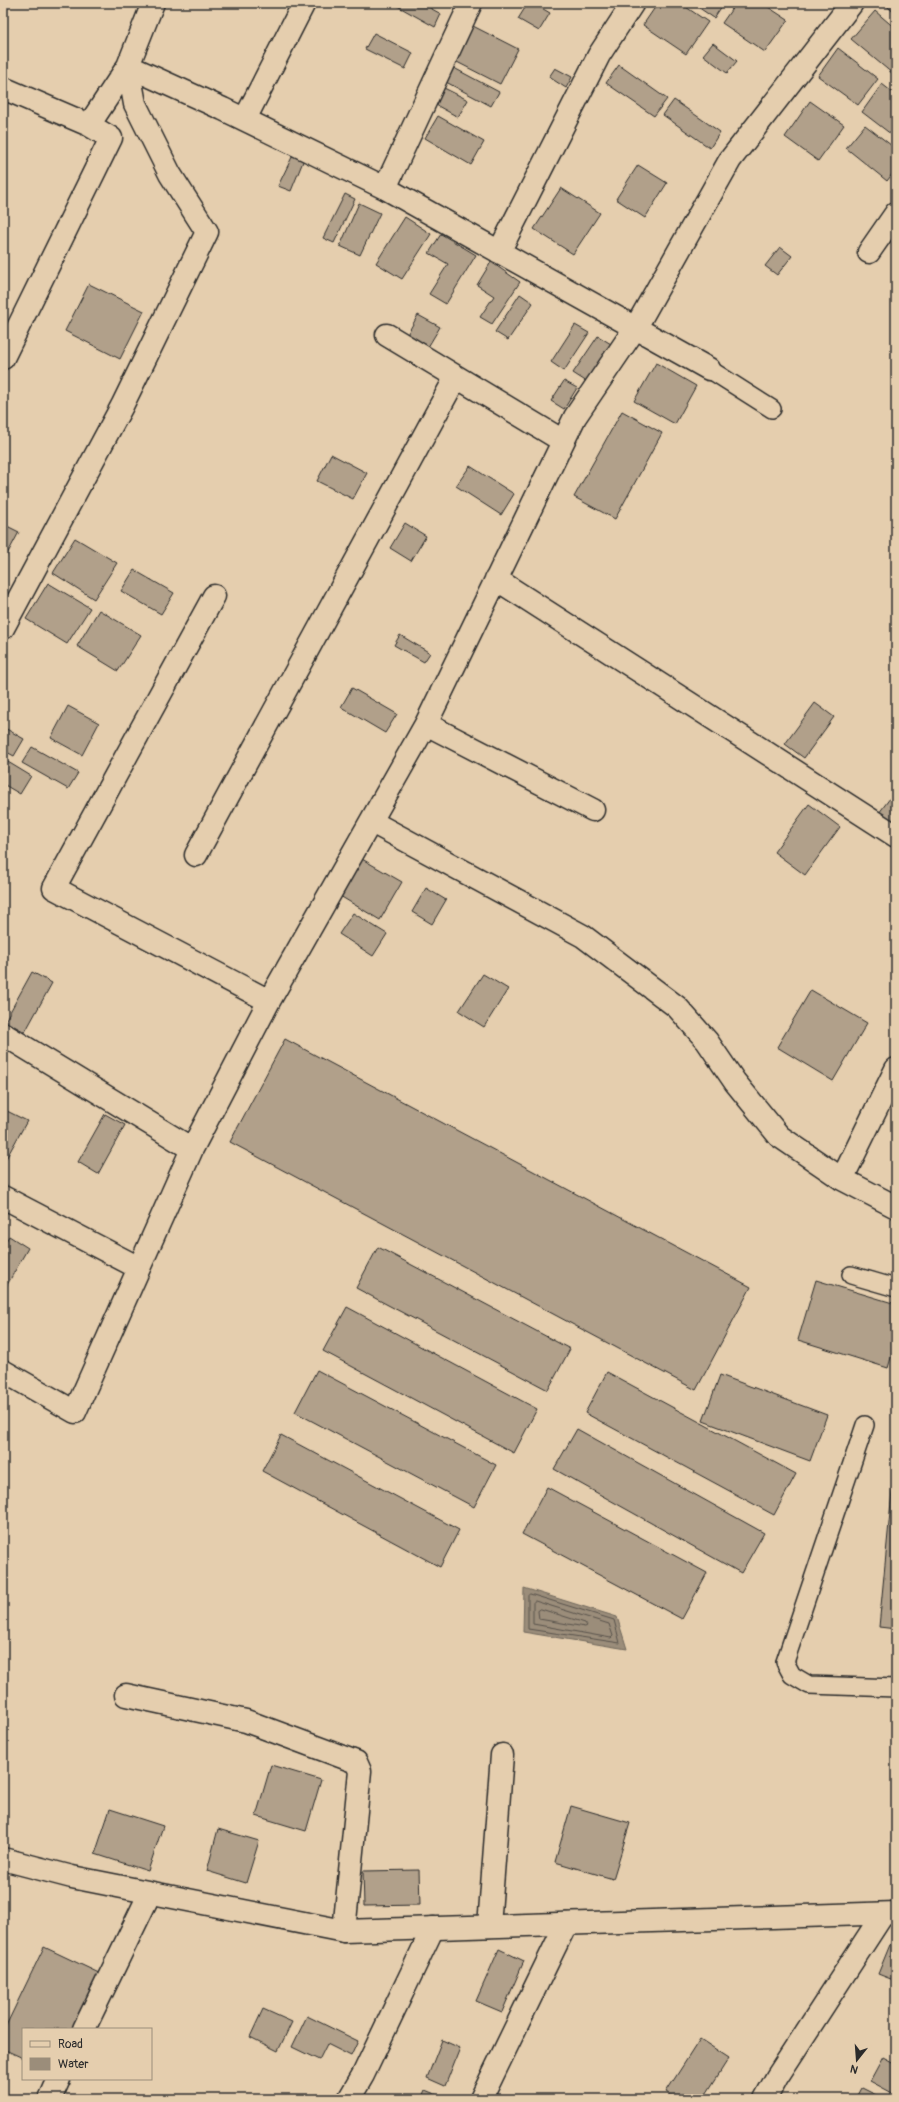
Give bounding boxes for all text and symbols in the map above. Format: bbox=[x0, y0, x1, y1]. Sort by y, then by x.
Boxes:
legend bbox=[22, 2028, 152, 2080]
text: Road bbox=[58, 2037, 83, 2052]
north arrow bbox=[837, 2040, 877, 2080]
text: Water bbox=[58, 2057, 89, 2072]
text: N bbox=[848, 2062, 860, 2076]

